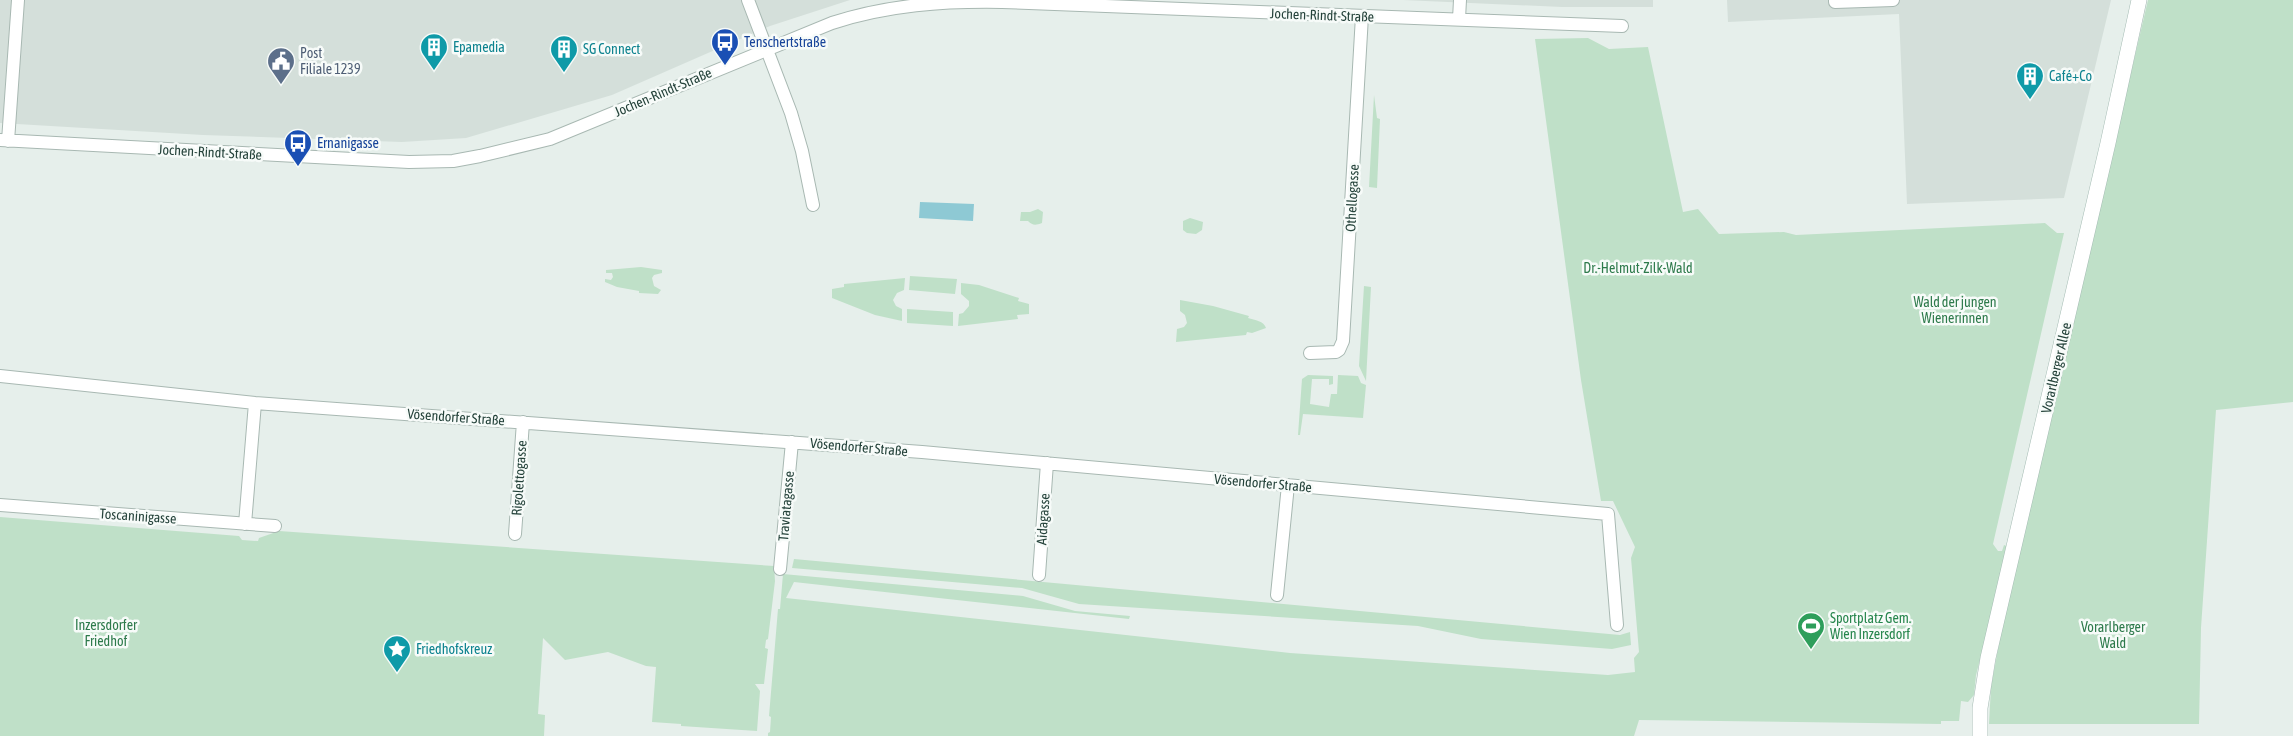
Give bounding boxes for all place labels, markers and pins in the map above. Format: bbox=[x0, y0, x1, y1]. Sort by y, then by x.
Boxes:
bus stop icon: Tenschertstraße bbox=[710, 27, 740, 66]
building icon: Epamedia bbox=[419, 32, 449, 71]
building icon: SG Connect bbox=[549, 34, 579, 73]
place label: Tenschertstraße bbox=[744, 34, 826, 50]
place label: Epamedia bbox=[453, 39, 505, 55]
place label: SG Connect bbox=[583, 41, 640, 57]
place label: Post Filiale 1239 bbox=[300, 45, 360, 77]
public building icon: Post Filiale 1239 bbox=[266, 46, 296, 85]
building icon: Café+Co bbox=[2015, 61, 2045, 100]
place label: Café+Co bbox=[2049, 68, 2092, 84]
bus stop icon: Ernanigasse bbox=[283, 128, 313, 167]
place label: Ernanigasse bbox=[317, 135, 379, 151]
place label: Sportplatz Gem. Wien Inzersdorf bbox=[1830, 610, 1911, 642]
sports icon: Sportplatz Gem. Wien Inzersdorf bbox=[1796, 611, 1826, 650]
place icon: Friedhofskreuz bbox=[382, 634, 412, 673]
place label: Friedhofskreuz bbox=[416, 641, 492, 657]

